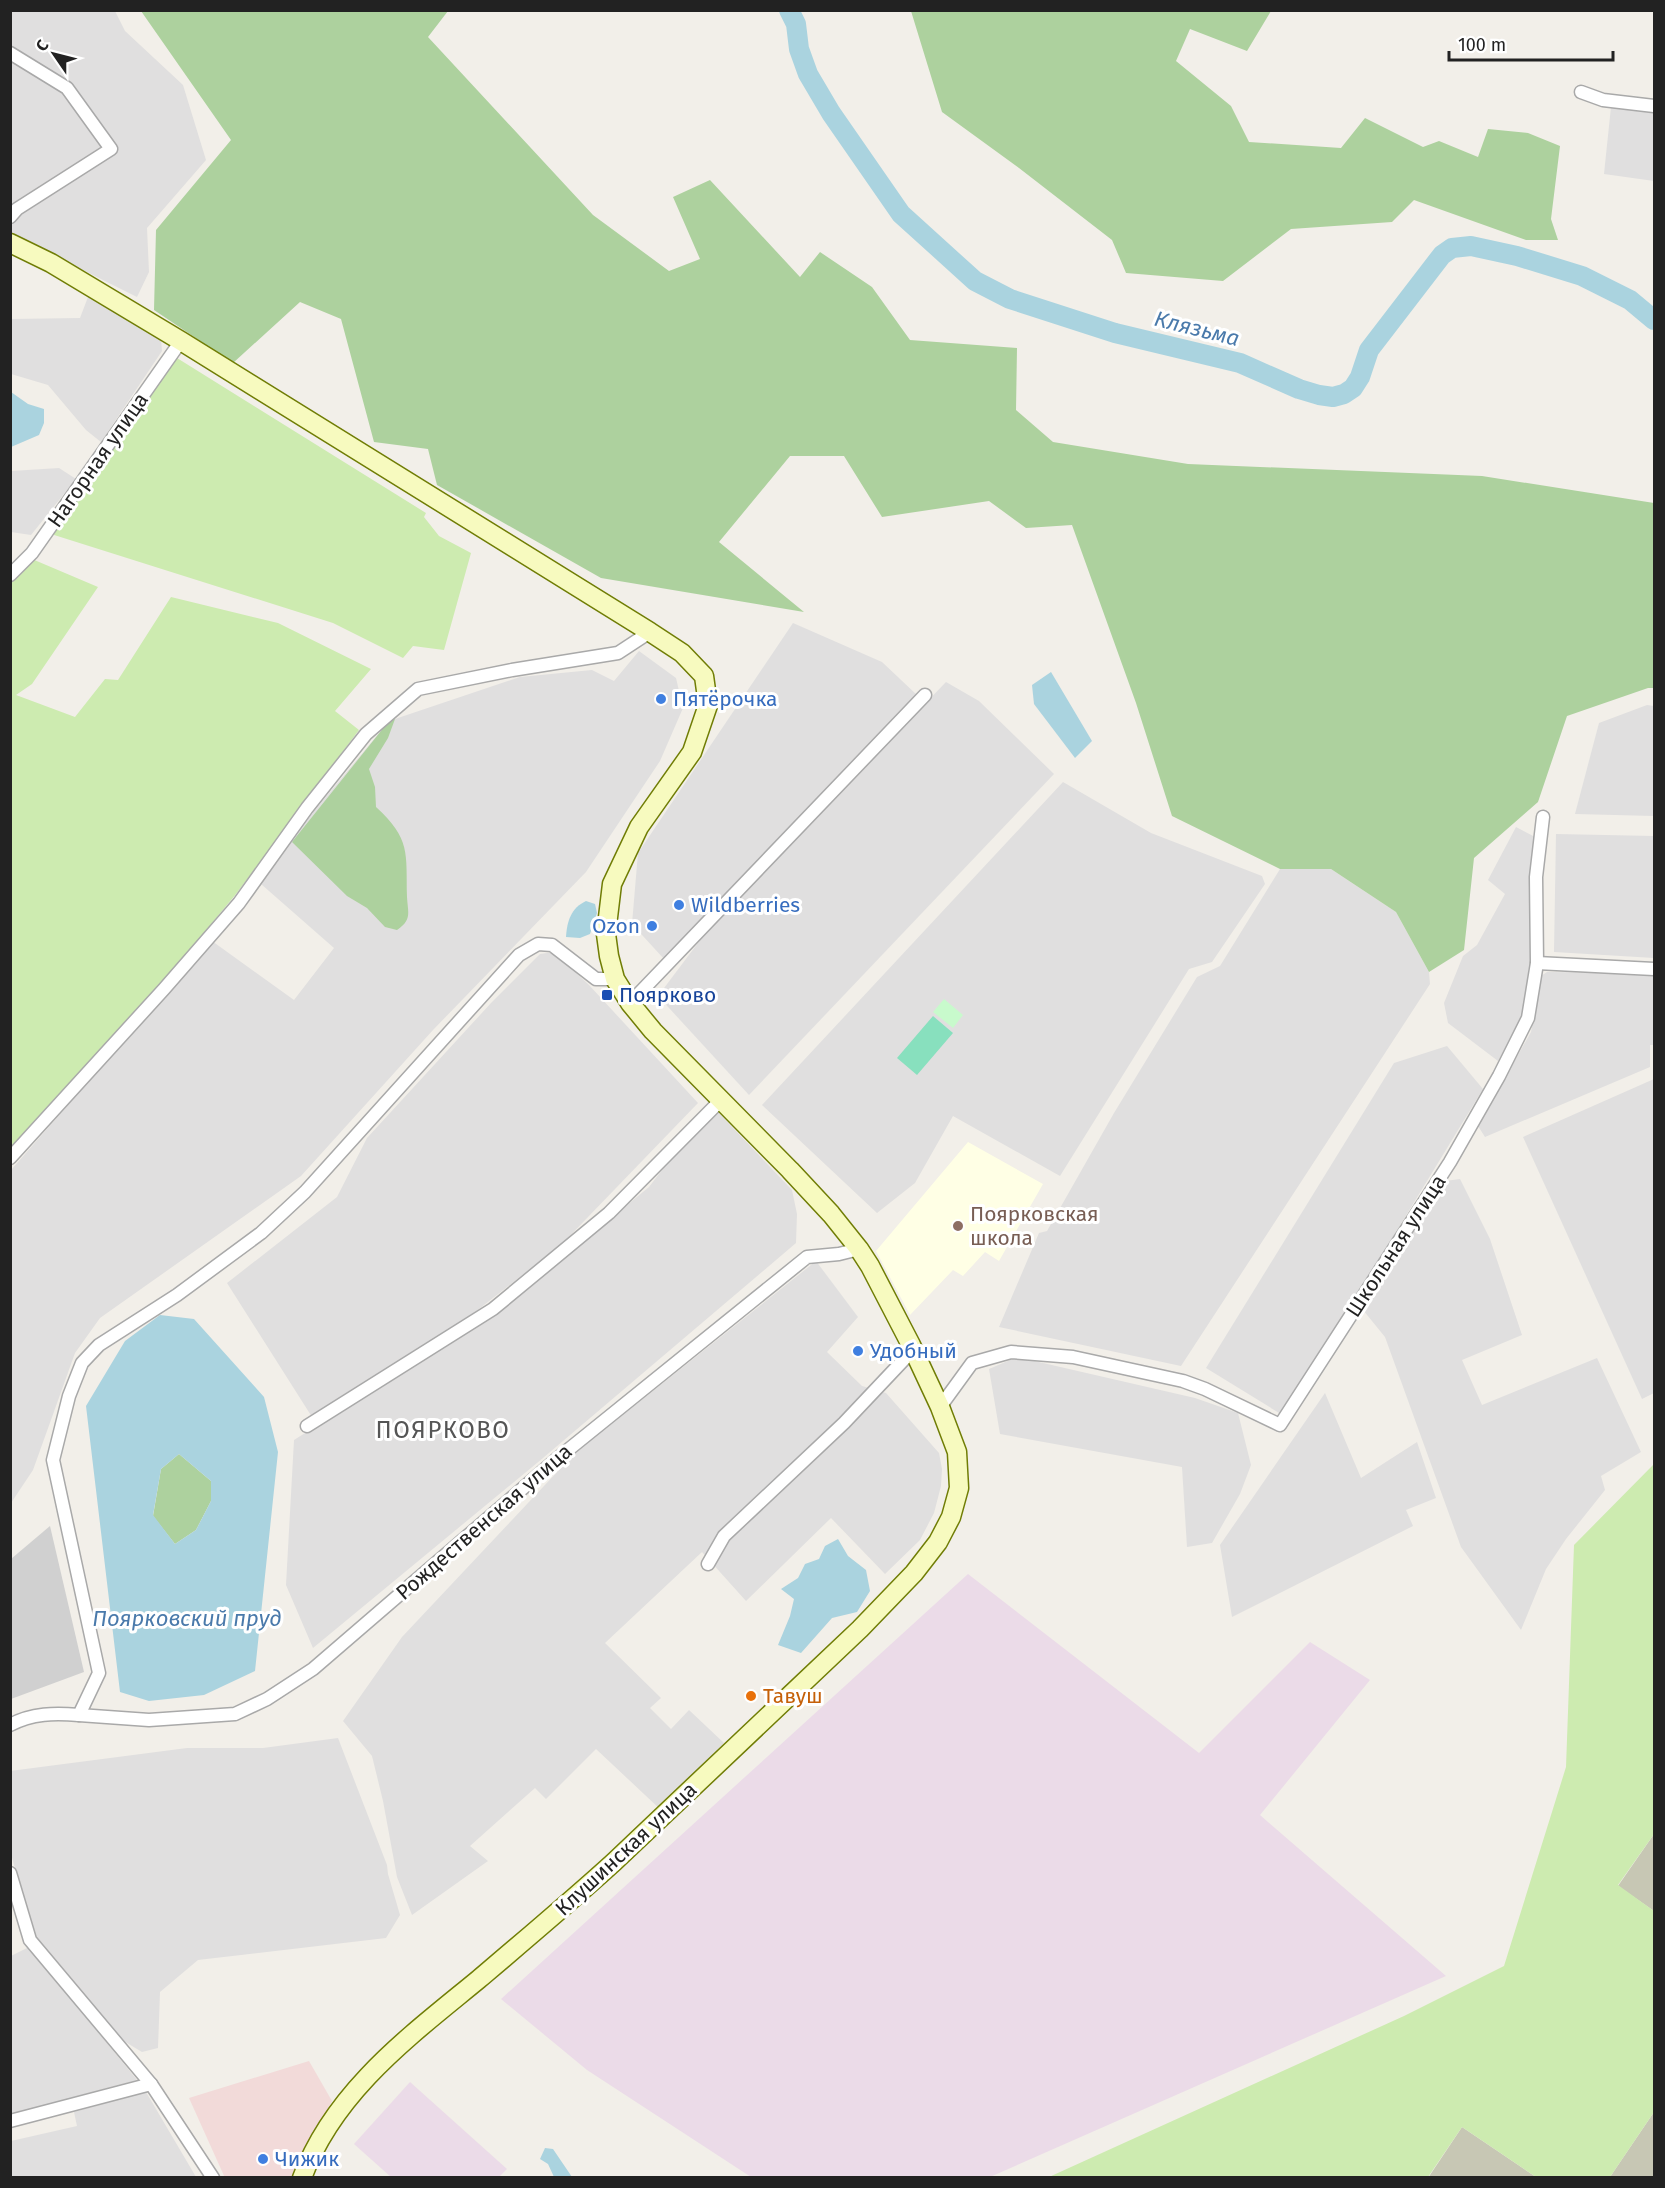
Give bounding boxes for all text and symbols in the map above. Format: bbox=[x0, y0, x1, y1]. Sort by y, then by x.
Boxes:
north arrow bbox=[24, 24, 84, 84]
scale bar bbox=[1449, 24, 1612, 62]
text: 100 m bbox=[1458, 34, 1506, 56]
text: С bbox=[32, 36, 53, 55]
water label: Клязьма bbox=[1152, 305, 1242, 352]
street label: Нагорная улица bbox=[42, 388, 154, 532]
place label: Пятёрочка bbox=[673, 686, 777, 712]
marker: Пятёрочка bbox=[654, 692, 668, 706]
place label: Wildberries bbox=[691, 892, 800, 918]
marker: Wildberries bbox=[672, 898, 686, 912]
place label: Ozon bbox=[592, 913, 640, 939]
marker: Ozon bbox=[645, 919, 659, 933]
place label: Поярково bbox=[619, 982, 716, 1008]
marker: Поярково bbox=[600, 988, 614, 1002]
street label: Школьная улица bbox=[1340, 1170, 1452, 1322]
place label: Поярковская школа bbox=[970, 1201, 1099, 1251]
marker: Поярковская школа bbox=[951, 1219, 965, 1233]
place label: Удобный bbox=[870, 1338, 957, 1364]
marker: Удобный bbox=[851, 1344, 865, 1358]
district label: ПОЯРКОВО bbox=[376, 1416, 510, 1444]
street label: Рождественская улица bbox=[391, 1438, 577, 1606]
water label: Поярковский пруд bbox=[92, 1605, 282, 1632]
place label: Тавуш bbox=[763, 1683, 823, 1709]
marker: Тавуш bbox=[744, 1689, 758, 1703]
street label: Клушинская улица bbox=[550, 1777, 702, 1921]
place label: Чижик bbox=[275, 2146, 339, 2172]
marker: Чижик bbox=[256, 2152, 270, 2166]

